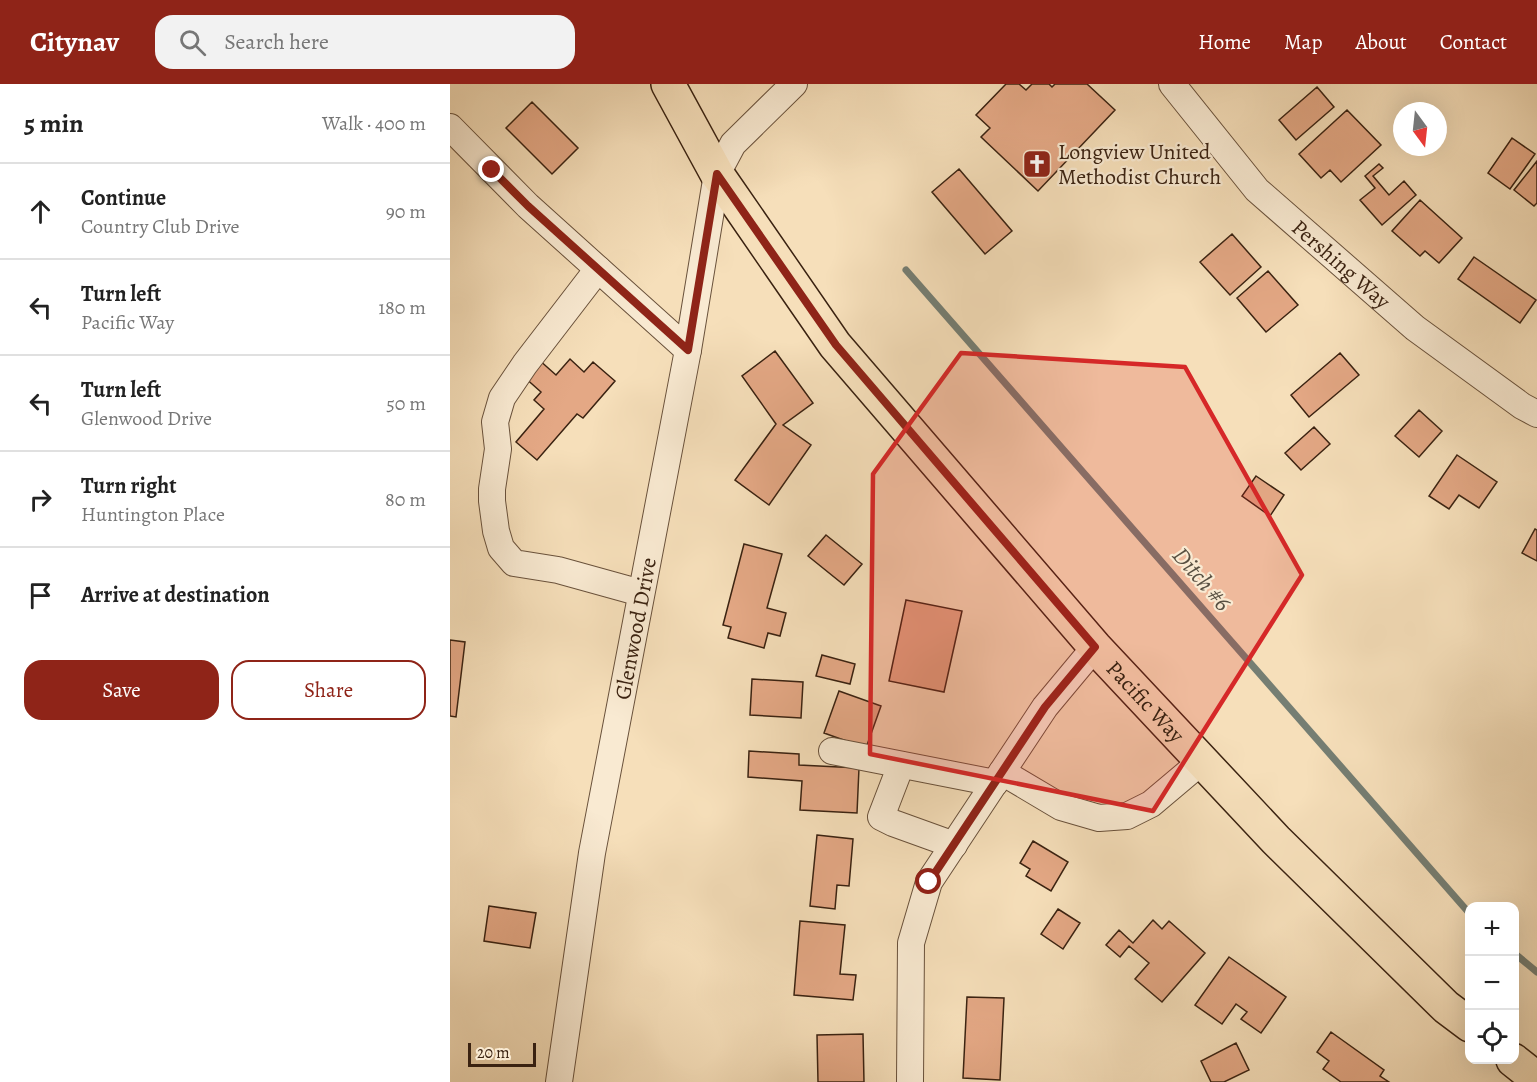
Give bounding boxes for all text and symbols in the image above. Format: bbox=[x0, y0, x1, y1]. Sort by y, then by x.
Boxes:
search box bbox=[155, 15, 575, 69]
text: Citynav bbox=[30, 23, 119, 61]
icon: search bbox=[176, 26, 209, 59]
text: Search here bbox=[224, 27, 329, 57]
text: Home bbox=[1198, 28, 1251, 56]
text: Map bbox=[1284, 28, 1322, 56]
text: About bbox=[1355, 28, 1407, 56]
text: Contact bbox=[1440, 28, 1507, 56]
north arrow bbox=[1393, 102, 1447, 156]
text: 5 min bbox=[24, 106, 84, 141]
text: Walk · 400 m bbox=[322, 110, 426, 137]
place label: Longview United Methodist Church bbox=[1058, 137, 1221, 192]
church icon: Longview United Methodist Church bbox=[1021, 148, 1053, 180]
route end bbox=[478, 156, 504, 182]
text: Continue bbox=[81, 183, 166, 213]
icon: ahead bbox=[24, 195, 57, 228]
text: 90 m bbox=[386, 198, 426, 225]
text: Country Club Drive bbox=[81, 213, 240, 240]
street label: Pershing Way bbox=[1285, 213, 1397, 316]
text: Turn left bbox=[81, 279, 161, 309]
icon: left bbox=[24, 291, 57, 324]
text: 180 m bbox=[378, 294, 426, 321]
text: Pacific Way bbox=[81, 309, 174, 336]
text: Turn left bbox=[81, 375, 161, 405]
icon: left bbox=[24, 387, 57, 420]
text: 50 m bbox=[386, 390, 426, 417]
text: Glenwood Drive bbox=[81, 405, 212, 432]
text: Turn right bbox=[81, 471, 177, 501]
icon: right bbox=[24, 483, 57, 516]
text: 80 m bbox=[385, 486, 426, 513]
text: Huntington Place bbox=[81, 501, 225, 528]
water label: Ditch #6 bbox=[1165, 540, 1239, 618]
street label: Glenwood Drive bbox=[608, 555, 664, 702]
icon: arrive bbox=[24, 579, 57, 612]
text: Arrive at destination bbox=[81, 580, 270, 610]
street label: Pacific Way bbox=[1099, 654, 1191, 750]
button: Save bbox=[24, 660, 219, 720]
button: Share bbox=[231, 660, 426, 720]
route start bbox=[915, 868, 941, 894]
map controls bbox=[1465, 902, 1519, 1064]
button: + bbox=[1465, 902, 1519, 956]
button: − bbox=[1465, 956, 1519, 1010]
button: locate bbox=[1465, 1010, 1519, 1064]
scale bar bbox=[468, 1040, 536, 1068]
text: 20 m bbox=[477, 1042, 510, 1064]

